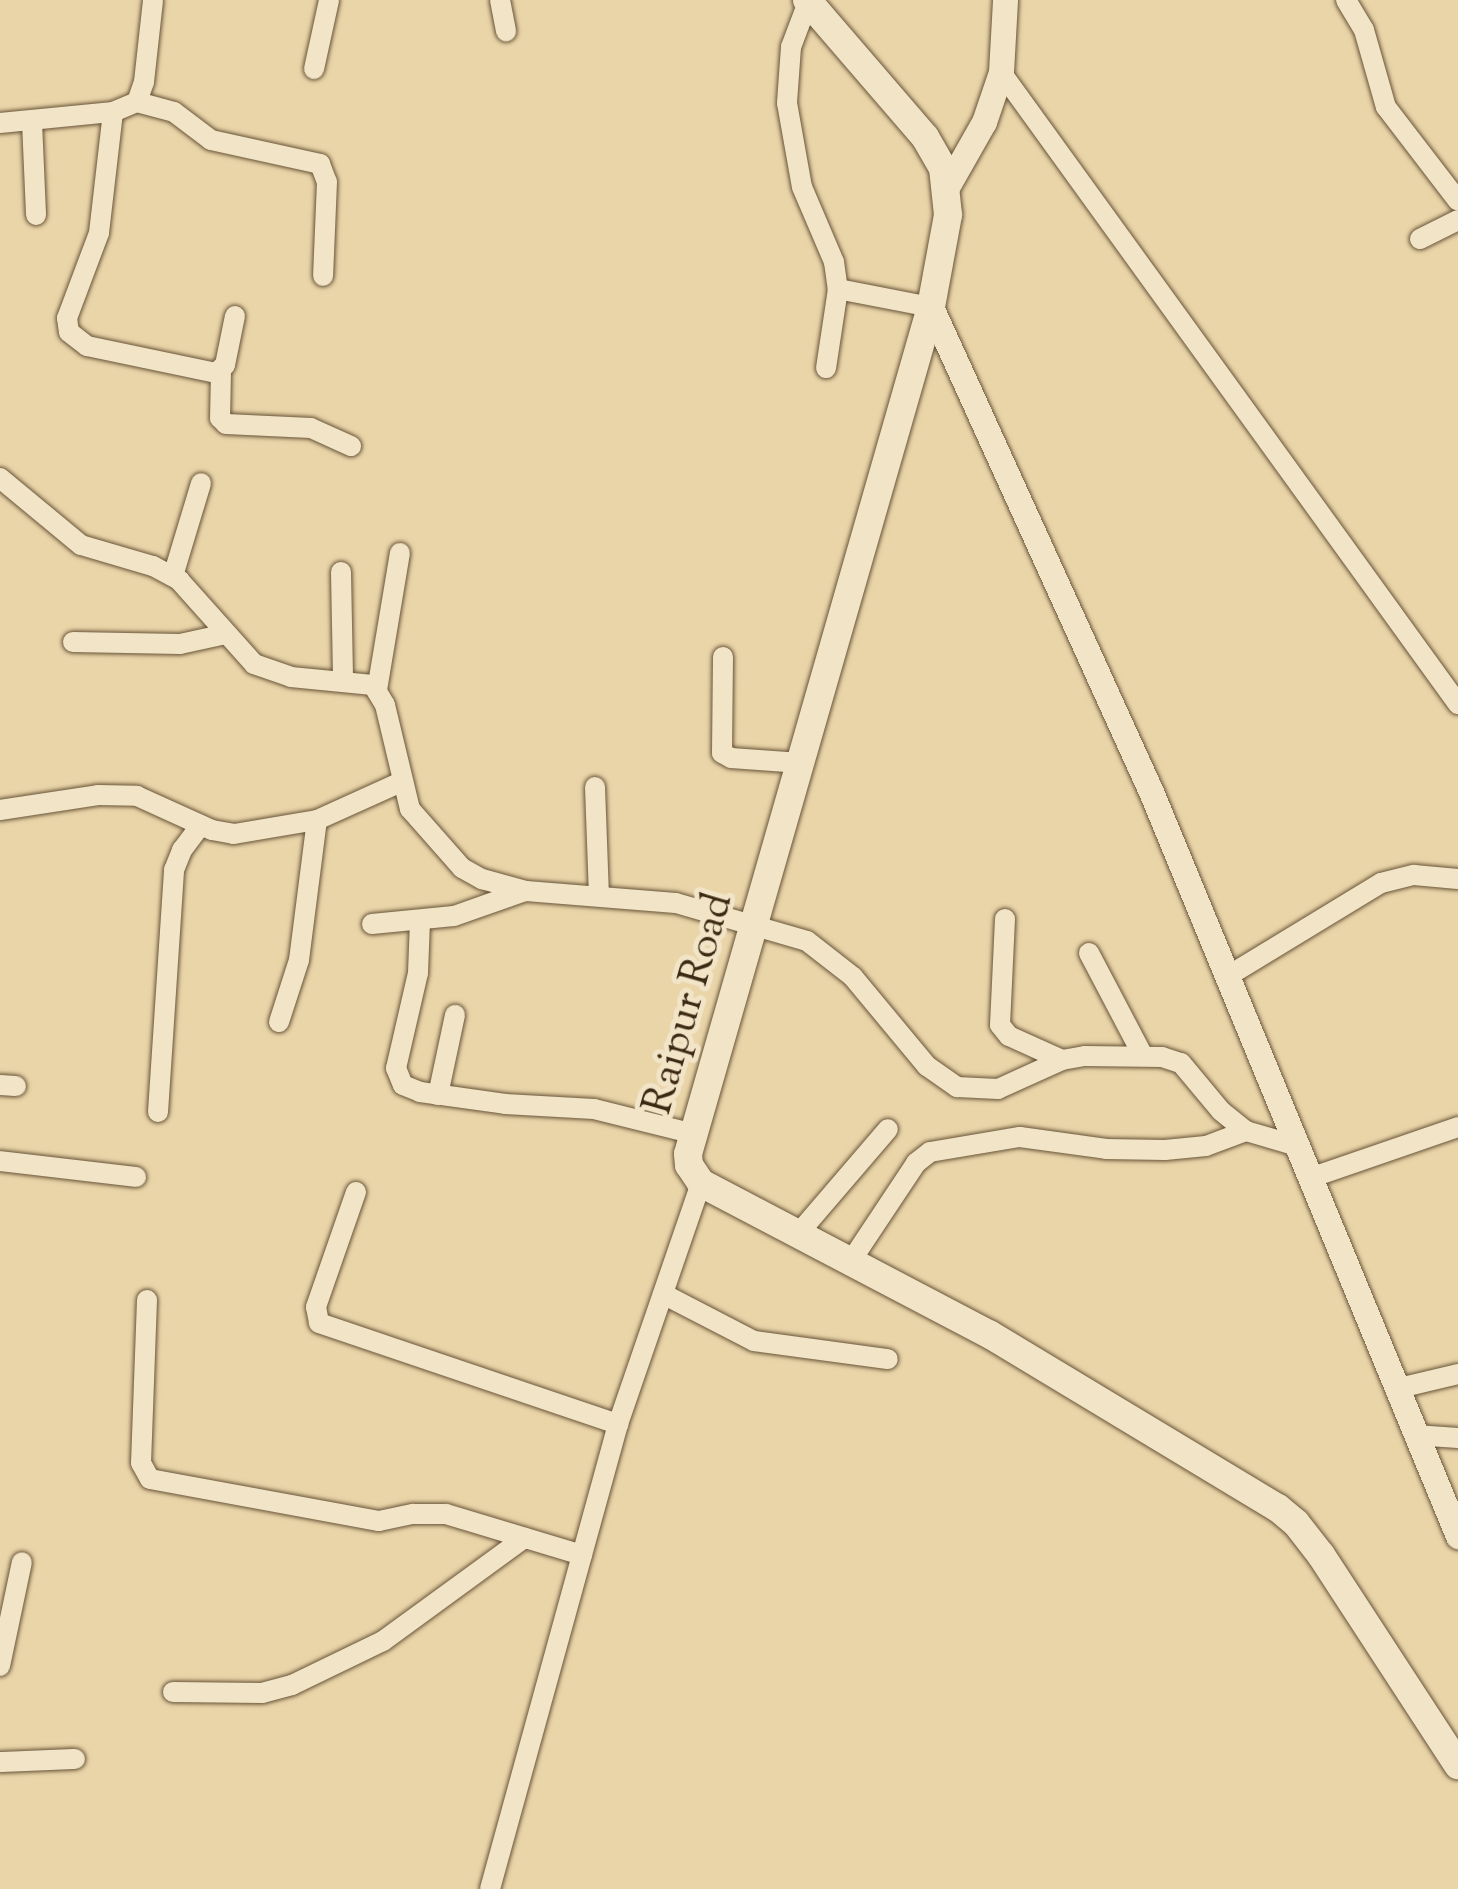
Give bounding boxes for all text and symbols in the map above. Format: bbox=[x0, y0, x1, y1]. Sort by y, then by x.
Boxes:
street label: Raipur Road bbox=[634, 888, 746, 1120]

